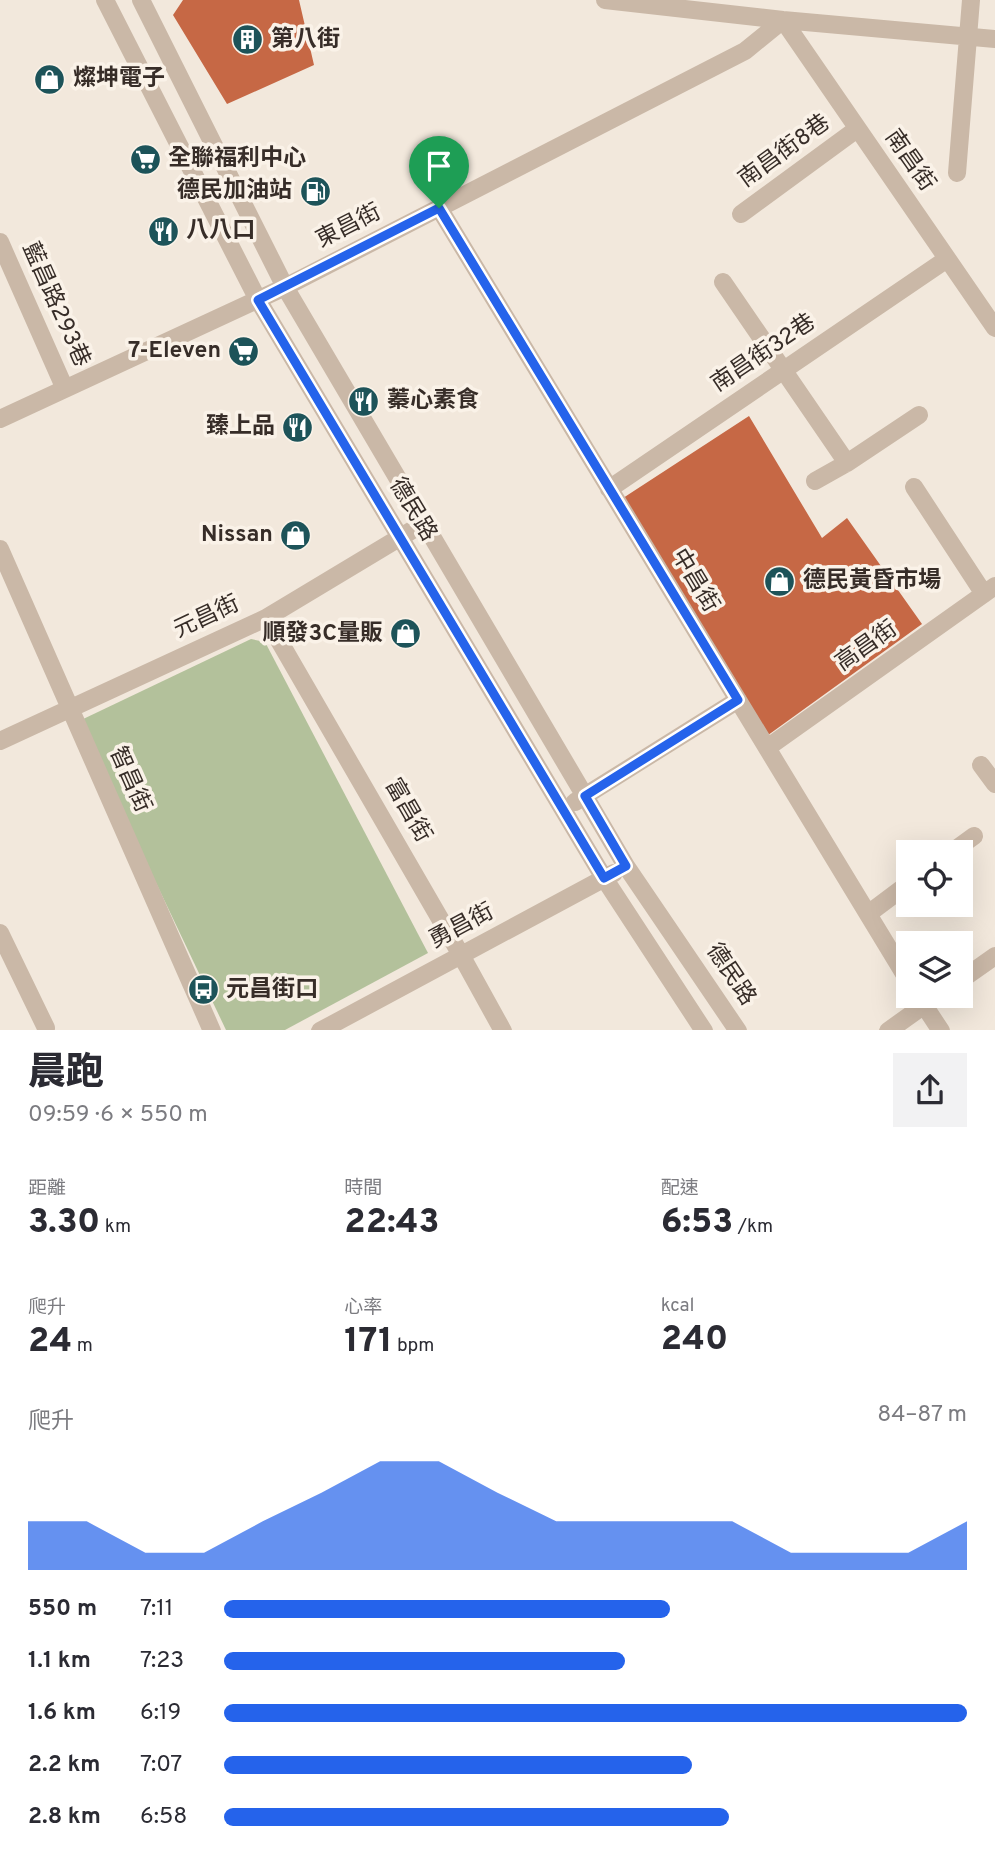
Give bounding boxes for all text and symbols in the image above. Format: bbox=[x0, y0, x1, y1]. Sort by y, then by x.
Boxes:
building icon: 第八街 bbox=[231, 23, 265, 57]
place label: 第八街 bbox=[271, 26, 340, 55]
shop icon: 燦坤電子 bbox=[33, 62, 67, 96]
place label: 燦坤電子 bbox=[73, 65, 165, 94]
street label: 南昌街8巷 bbox=[734, 109, 836, 195]
street label: 南昌街 bbox=[877, 124, 941, 198]
pin bbox=[409, 136, 469, 208]
supermarket icon: 全聯福利中心 bbox=[128, 142, 162, 176]
place label: 全聯福利中心 bbox=[168, 145, 306, 174]
icon: arrive bbox=[420, 147, 458, 185]
fuel station icon: 德民加油站 bbox=[298, 174, 332, 208]
place label: 德民加油站 bbox=[177, 177, 292, 206]
street label: 東昌街 bbox=[312, 198, 386, 256]
restaurant icon: 八八口 bbox=[146, 214, 180, 248]
place label: 八八口 bbox=[186, 217, 255, 246]
street label: 藍昌路293巷 bbox=[15, 238, 95, 372]
street label: 南昌街32巷 bbox=[706, 309, 822, 399]
supermarket icon: 7-Eleven bbox=[227, 334, 261, 368]
place label: 7-Eleven bbox=[128, 337, 221, 366]
restaurant icon: 蓁心素食 bbox=[347, 384, 381, 418]
place label: 蓁心素食 bbox=[387, 386, 479, 416]
restaurant icon: 臻上品 bbox=[281, 410, 315, 444]
place label: 臻上品 bbox=[206, 413, 275, 442]
street label: 德民路 bbox=[382, 473, 442, 547]
shop icon: Nissan bbox=[279, 518, 313, 552]
place label: Nissan bbox=[201, 521, 273, 550]
street label: 中昌街 bbox=[664, 544, 724, 618]
shop icon: 德民黃昏市場 bbox=[763, 564, 797, 598]
place label: 德民黃昏市場 bbox=[803, 566, 941, 596]
street label: 元昌街 bbox=[170, 590, 244, 646]
street label: 高昌街 bbox=[830, 615, 904, 679]
shop icon: 順發3C量販 bbox=[389, 617, 423, 651]
place label: 順發3C量販 bbox=[263, 620, 383, 649]
street label: 智昌街 bbox=[102, 743, 156, 817]
street label: 富昌街 bbox=[377, 774, 437, 848]
map controls bbox=[896, 840, 973, 1008]
button: locate bbox=[896, 840, 973, 917]
street label: 勇昌街 bbox=[425, 898, 499, 956]
button: layers bbox=[896, 931, 973, 1008]
street label: 德民路 bbox=[699, 938, 761, 1012]
bus stop icon: 元昌街口 bbox=[186, 973, 220, 1007]
place label: 元昌街口 bbox=[226, 976, 318, 1005]
text: 晨跑 bbox=[28, 1050, 104, 1099]
button: share bbox=[893, 1053, 967, 1127]
text: 09:59 · 6 × 550 m bbox=[28, 1101, 208, 1130]
text: 距離 bbox=[28, 1177, 66, 1201]
text: 時間 bbox=[344, 1177, 382, 1201]
text: 配速 bbox=[661, 1177, 699, 1201]
text: 3.30 bbox=[28, 1201, 100, 1245]
text: 22:43 bbox=[344, 1201, 440, 1245]
text: 6:53 bbox=[661, 1201, 733, 1245]
text: km bbox=[100, 1215, 131, 1239]
text: /km bbox=[733, 1215, 773, 1239]
text: kcal bbox=[661, 1294, 694, 1318]
text: 爬升 bbox=[28, 1296, 66, 1320]
text: 心率 bbox=[344, 1296, 382, 1320]
text: 240 bbox=[661, 1318, 728, 1362]
text: 24 bbox=[28, 1320, 72, 1364]
text: 171 bbox=[344, 1320, 392, 1364]
text: m bbox=[72, 1334, 93, 1358]
text: bpm bbox=[392, 1334, 434, 1358]
text: 84–87 m bbox=[877, 1401, 967, 1430]
text: 爬升 bbox=[28, 1408, 74, 1437]
text: 550 m bbox=[28, 1595, 97, 1624]
text: 7:11 bbox=[140, 1595, 173, 1624]
text: 1.1 km bbox=[28, 1647, 91, 1676]
text: 7:23 bbox=[140, 1647, 184, 1676]
text: 1.6 km bbox=[28, 1699, 96, 1728]
text: 6:19 bbox=[140, 1699, 181, 1728]
text: 2.2 km bbox=[28, 1751, 101, 1780]
text: 7:07 bbox=[140, 1751, 182, 1780]
text: 2.8 km bbox=[28, 1803, 101, 1832]
text: 6:58 bbox=[140, 1803, 187, 1832]

